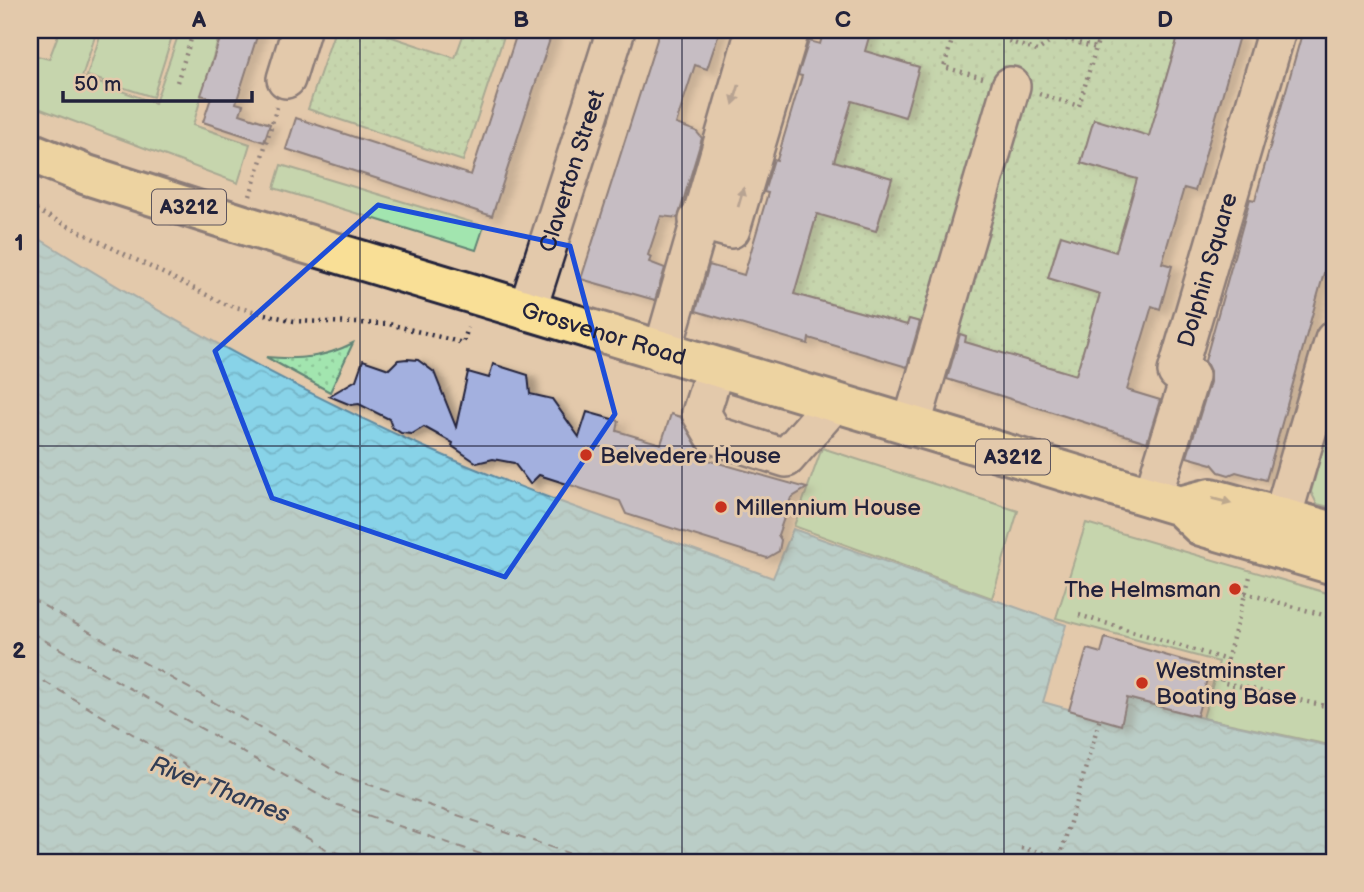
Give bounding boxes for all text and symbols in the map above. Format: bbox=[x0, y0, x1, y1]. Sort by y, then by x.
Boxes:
text: A bbox=[191, 6, 207, 34]
text: B bbox=[513, 6, 529, 34]
text: C bbox=[835, 6, 851, 34]
text: D bbox=[1157, 6, 1173, 34]
scale bar bbox=[63, 60, 252, 104]
text: 50 m bbox=[74, 72, 121, 97]
one-way arrow bbox=[730, 85, 740, 106]
street label: Claverton Street bbox=[534, 87, 611, 256]
one-way arrow bbox=[736, 186, 746, 207]
street label: Dolphin Square bbox=[1172, 189, 1244, 350]
road number: A3212 bbox=[152, 190, 226, 224]
text: 1 bbox=[14, 229, 24, 257]
street label: Grosvenor Road bbox=[518, 296, 689, 372]
road number: A3212 bbox=[976, 440, 1050, 475]
place label: Belvedere House bbox=[600, 442, 781, 470]
marker: Belvedere House bbox=[578, 447, 594, 463]
place label: Millennium House bbox=[735, 494, 921, 522]
one-way arrow bbox=[1211, 496, 1233, 507]
marker: Millennium House bbox=[713, 499, 729, 515]
place label: The Helmsman bbox=[1064, 576, 1221, 604]
marker: The Helmsman bbox=[1227, 581, 1243, 597]
text: 2 bbox=[12, 637, 26, 665]
place label: Westminster Boating Base bbox=[1156, 657, 1297, 711]
marker: Westminster Boating Base bbox=[1134, 675, 1150, 691]
water label: River Thames bbox=[146, 750, 294, 829]

